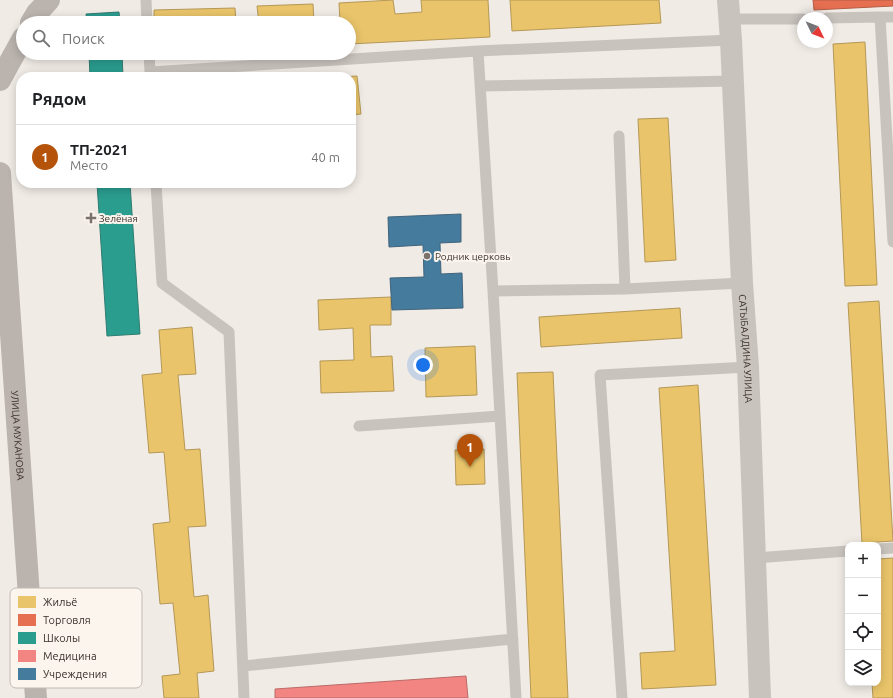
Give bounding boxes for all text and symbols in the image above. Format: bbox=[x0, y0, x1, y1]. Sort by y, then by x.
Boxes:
north arrow bbox=[797, 12, 833, 48]
search box bbox=[16, 16, 356, 60]
icon: search bbox=[30, 27, 52, 49]
text: Поиск bbox=[62, 30, 105, 47]
text: Рядом bbox=[32, 89, 87, 108]
text: ТП-2021 bbox=[70, 141, 129, 158]
text: 1 bbox=[41, 150, 49, 164]
text: 40 m bbox=[311, 150, 340, 164]
text: Место bbox=[70, 158, 108, 172]
marker: Зелёная bbox=[86, 213, 96, 223]
place label: Зелёная bbox=[99, 213, 138, 224]
marker: Родник церковь bbox=[422, 251, 432, 261]
place label: Родник церковь bbox=[435, 251, 510, 262]
street label: САТЫБАЛДИНА УЛИЦА bbox=[737, 294, 755, 404]
your location bbox=[413, 355, 433, 375]
street label: УЛИЦА МУКАНОВА bbox=[9, 390, 27, 481]
pin: 1 bbox=[457, 434, 483, 467]
map controls bbox=[845, 542, 881, 686]
button: + bbox=[845, 542, 881, 578]
button: − bbox=[845, 578, 881, 614]
legend bbox=[10, 588, 142, 688]
text: Жильё bbox=[43, 596, 77, 608]
text: Торговля bbox=[43, 614, 91, 626]
button: locate bbox=[845, 614, 881, 650]
text: Школы bbox=[43, 632, 80, 644]
text: Медицина bbox=[43, 650, 97, 662]
button: layers bbox=[845, 650, 881, 686]
text: Учреждения bbox=[43, 668, 107, 680]

